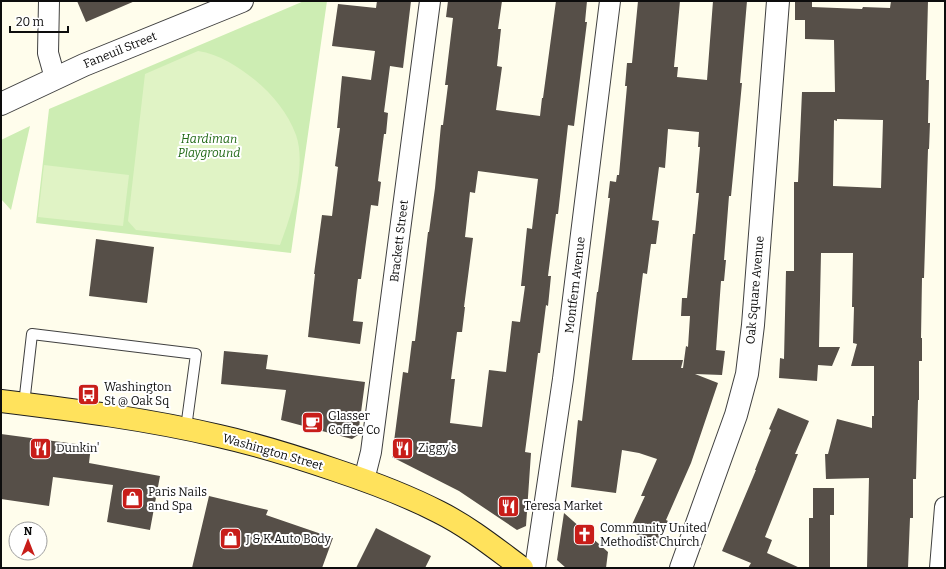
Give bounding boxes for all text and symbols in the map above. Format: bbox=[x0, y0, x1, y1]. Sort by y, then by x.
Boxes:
scale bar bbox=[10, 8, 68, 34]
text: 20 m bbox=[16, 15, 45, 29]
street label: Faneuil Street bbox=[81, 29, 159, 71]
park label: Hardiman Playground bbox=[178, 132, 240, 160]
street label: Brackett Street bbox=[387, 198, 411, 283]
street label: Oak Square Avenue bbox=[743, 235, 767, 345]
street label: Montfern Avenue bbox=[562, 236, 588, 334]
place label: Washington St @ Oak Sq bbox=[104, 380, 172, 408]
bus stop icon: Washington St @ Oak Sq bbox=[76, 381, 102, 407]
place label: Glasser Coffee Co bbox=[328, 409, 380, 437]
cafe icon: Glasser Coffee Co bbox=[300, 410, 326, 436]
street label: Washington Street bbox=[221, 431, 325, 473]
restaurant icon: Dunkin' bbox=[27, 435, 53, 461]
restaurant icon: Ziggy's bbox=[390, 435, 416, 461]
place label: Dunkin' bbox=[56, 441, 99, 455]
place label: Ziggy's bbox=[418, 441, 457, 455]
place label: Paris Nails and Spa bbox=[148, 485, 207, 513]
shop icon: Paris Nails and Spa bbox=[120, 486, 146, 512]
restaurant icon: Teresa Market bbox=[496, 493, 522, 519]
place label: Teresa Market bbox=[524, 499, 603, 513]
north arrow bbox=[8, 521, 48, 561]
place label: Community United Methodist Church bbox=[600, 521, 707, 549]
church icon: Community United Methodist Church bbox=[572, 522, 598, 548]
text: N bbox=[24, 525, 33, 538]
shop icon: J & K Auto Body bbox=[217, 526, 243, 552]
place label: J & K Auto Body bbox=[245, 532, 331, 546]

